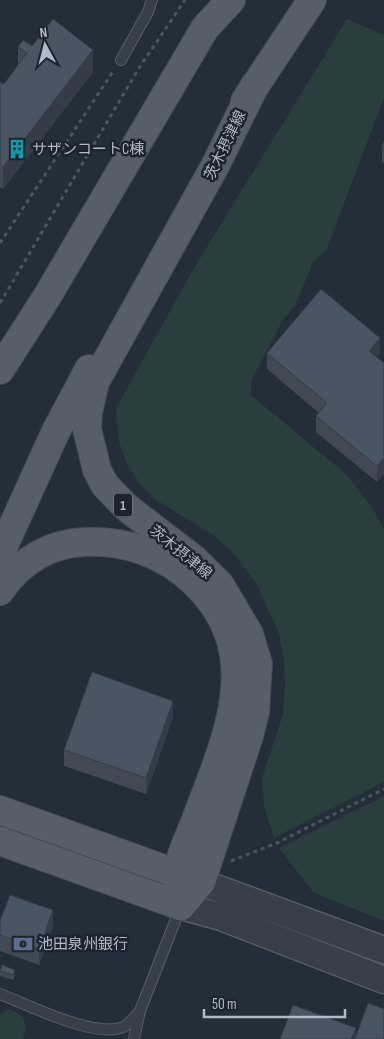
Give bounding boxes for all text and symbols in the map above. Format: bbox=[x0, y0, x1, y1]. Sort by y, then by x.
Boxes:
north arrow bbox=[20, 20, 70, 70]
text: N bbox=[39, 24, 48, 41]
street label: 茨木摂津線 bbox=[200, 107, 250, 183]
building icon: サザンコートC棟 bbox=[6, 138, 28, 160]
place label: サザンコートC棟 bbox=[32, 140, 144, 159]
road number: 1 bbox=[114, 494, 132, 516]
street label: 茨木摂津線 bbox=[146, 521, 216, 583]
bank icon: 池田泉州銀行 bbox=[12, 933, 34, 955]
place label: 池田泉州銀行 bbox=[38, 935, 128, 954]
scale bar bbox=[204, 986, 345, 1018]
text: 50 m bbox=[212, 995, 237, 1014]

